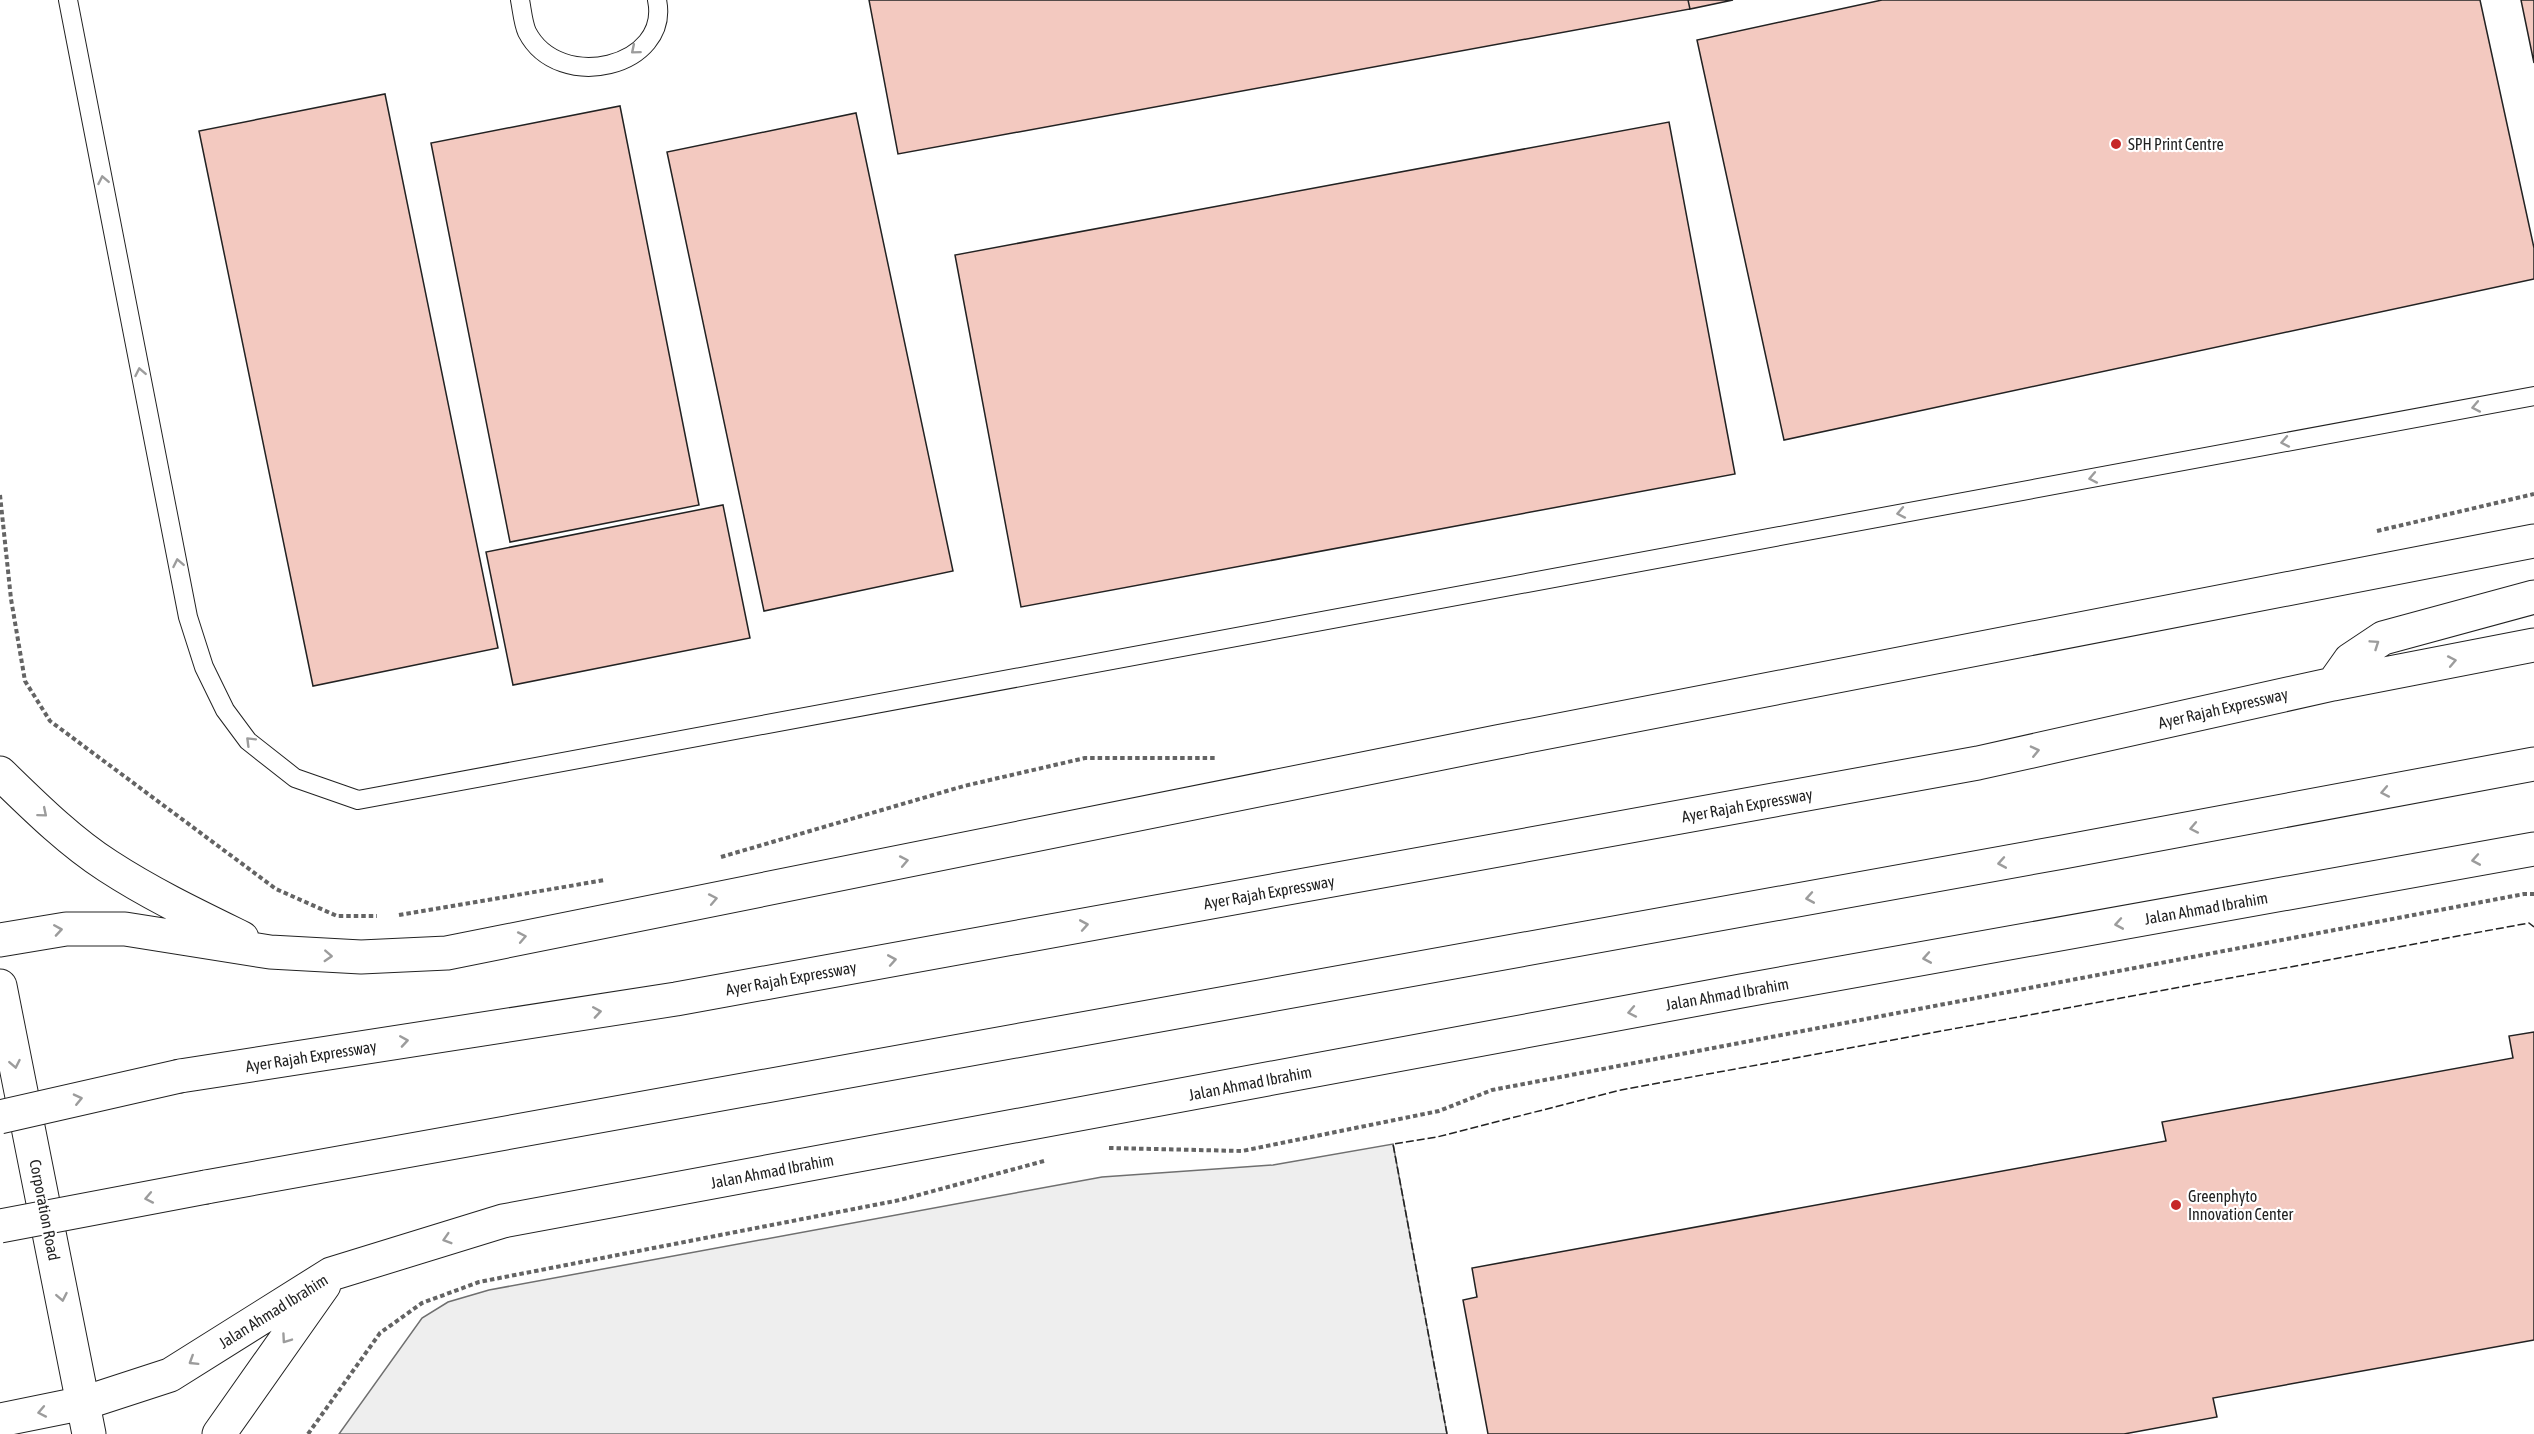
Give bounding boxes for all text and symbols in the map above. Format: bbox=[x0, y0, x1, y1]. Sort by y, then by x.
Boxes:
one-way arrow bbox=[631, 43, 642, 54]
place label: SPH Print Centre bbox=[2128, 135, 2224, 153]
marker: SPH Print Centre bbox=[2109, 137, 2123, 151]
one-way arrow bbox=[97, 176, 110, 186]
one-way arrow bbox=[134, 367, 147, 377]
one-way arrow bbox=[2472, 400, 2482, 413]
one-way arrow bbox=[2280, 435, 2290, 448]
one-way arrow bbox=[2088, 471, 2098, 484]
one-way arrow bbox=[1897, 506, 1907, 519]
one-way arrow bbox=[172, 558, 185, 568]
one-way arrow bbox=[2368, 640, 2379, 651]
one-way arrow bbox=[2447, 655, 2457, 668]
street label: Ayer Rajah Expressway bbox=[2156, 684, 2290, 733]
one-way arrow bbox=[246, 737, 256, 748]
one-way arrow bbox=[2029, 745, 2039, 758]
street label: Ayer Rajah Expressway bbox=[1680, 785, 1814, 826]
one-way arrow bbox=[2381, 785, 2391, 798]
one-way arrow bbox=[36, 806, 47, 817]
one-way arrow bbox=[2189, 821, 2199, 834]
one-way arrow bbox=[2472, 853, 2482, 866]
one-way arrow bbox=[899, 855, 909, 868]
one-way arrow bbox=[1997, 856, 2007, 869]
street label: Ayer Rajah Expressway bbox=[1202, 872, 1336, 913]
street label: Jalan Ahmad Ibrahim bbox=[2143, 888, 2269, 928]
one-way arrow bbox=[1805, 891, 1815, 904]
one-way arrow bbox=[707, 893, 717, 906]
one-way arrow bbox=[2114, 917, 2124, 929]
one-way arrow bbox=[1079, 919, 1089, 932]
one-way arrow bbox=[53, 925, 62, 937]
one-way arrow bbox=[516, 931, 526, 944]
one-way arrow bbox=[324, 949, 333, 962]
one-way arrow bbox=[1922, 951, 1932, 964]
one-way arrow bbox=[887, 954, 897, 967]
street label: Ayer Rajah Expressway bbox=[724, 958, 858, 999]
street label: Jalan Ahmad Ibrahim bbox=[1664, 974, 1790, 1014]
one-way arrow bbox=[1627, 1005, 1637, 1017]
one-way arrow bbox=[592, 1006, 601, 1018]
one-way arrow bbox=[399, 1036, 409, 1048]
street label: Ayer Rajah Expressway bbox=[244, 1037, 378, 1076]
one-way arrow bbox=[8, 1059, 21, 1069]
street label: Jalan Ahmad Ibrahim bbox=[1187, 1062, 1313, 1104]
one-way arrow bbox=[72, 1093, 82, 1106]
street label: Jalan Ahmad Ibrahim bbox=[709, 1150, 835, 1192]
street label: Corporation Road bbox=[25, 1158, 64, 1262]
place label: Greenphyto Innovation Center bbox=[2188, 1187, 2294, 1223]
one-way arrow bbox=[144, 1191, 154, 1204]
marker: Greenphyto Innovation Center bbox=[2169, 1198, 2183, 1212]
one-way arrow bbox=[442, 1231, 453, 1244]
street label: Jalan Ahmad Ibrahim bbox=[215, 1270, 331, 1352]
one-way arrow bbox=[55, 1291, 68, 1301]
one-way arrow bbox=[282, 1333, 293, 1344]
one-way arrow bbox=[189, 1353, 199, 1365]
one-way arrow bbox=[37, 1405, 47, 1418]

